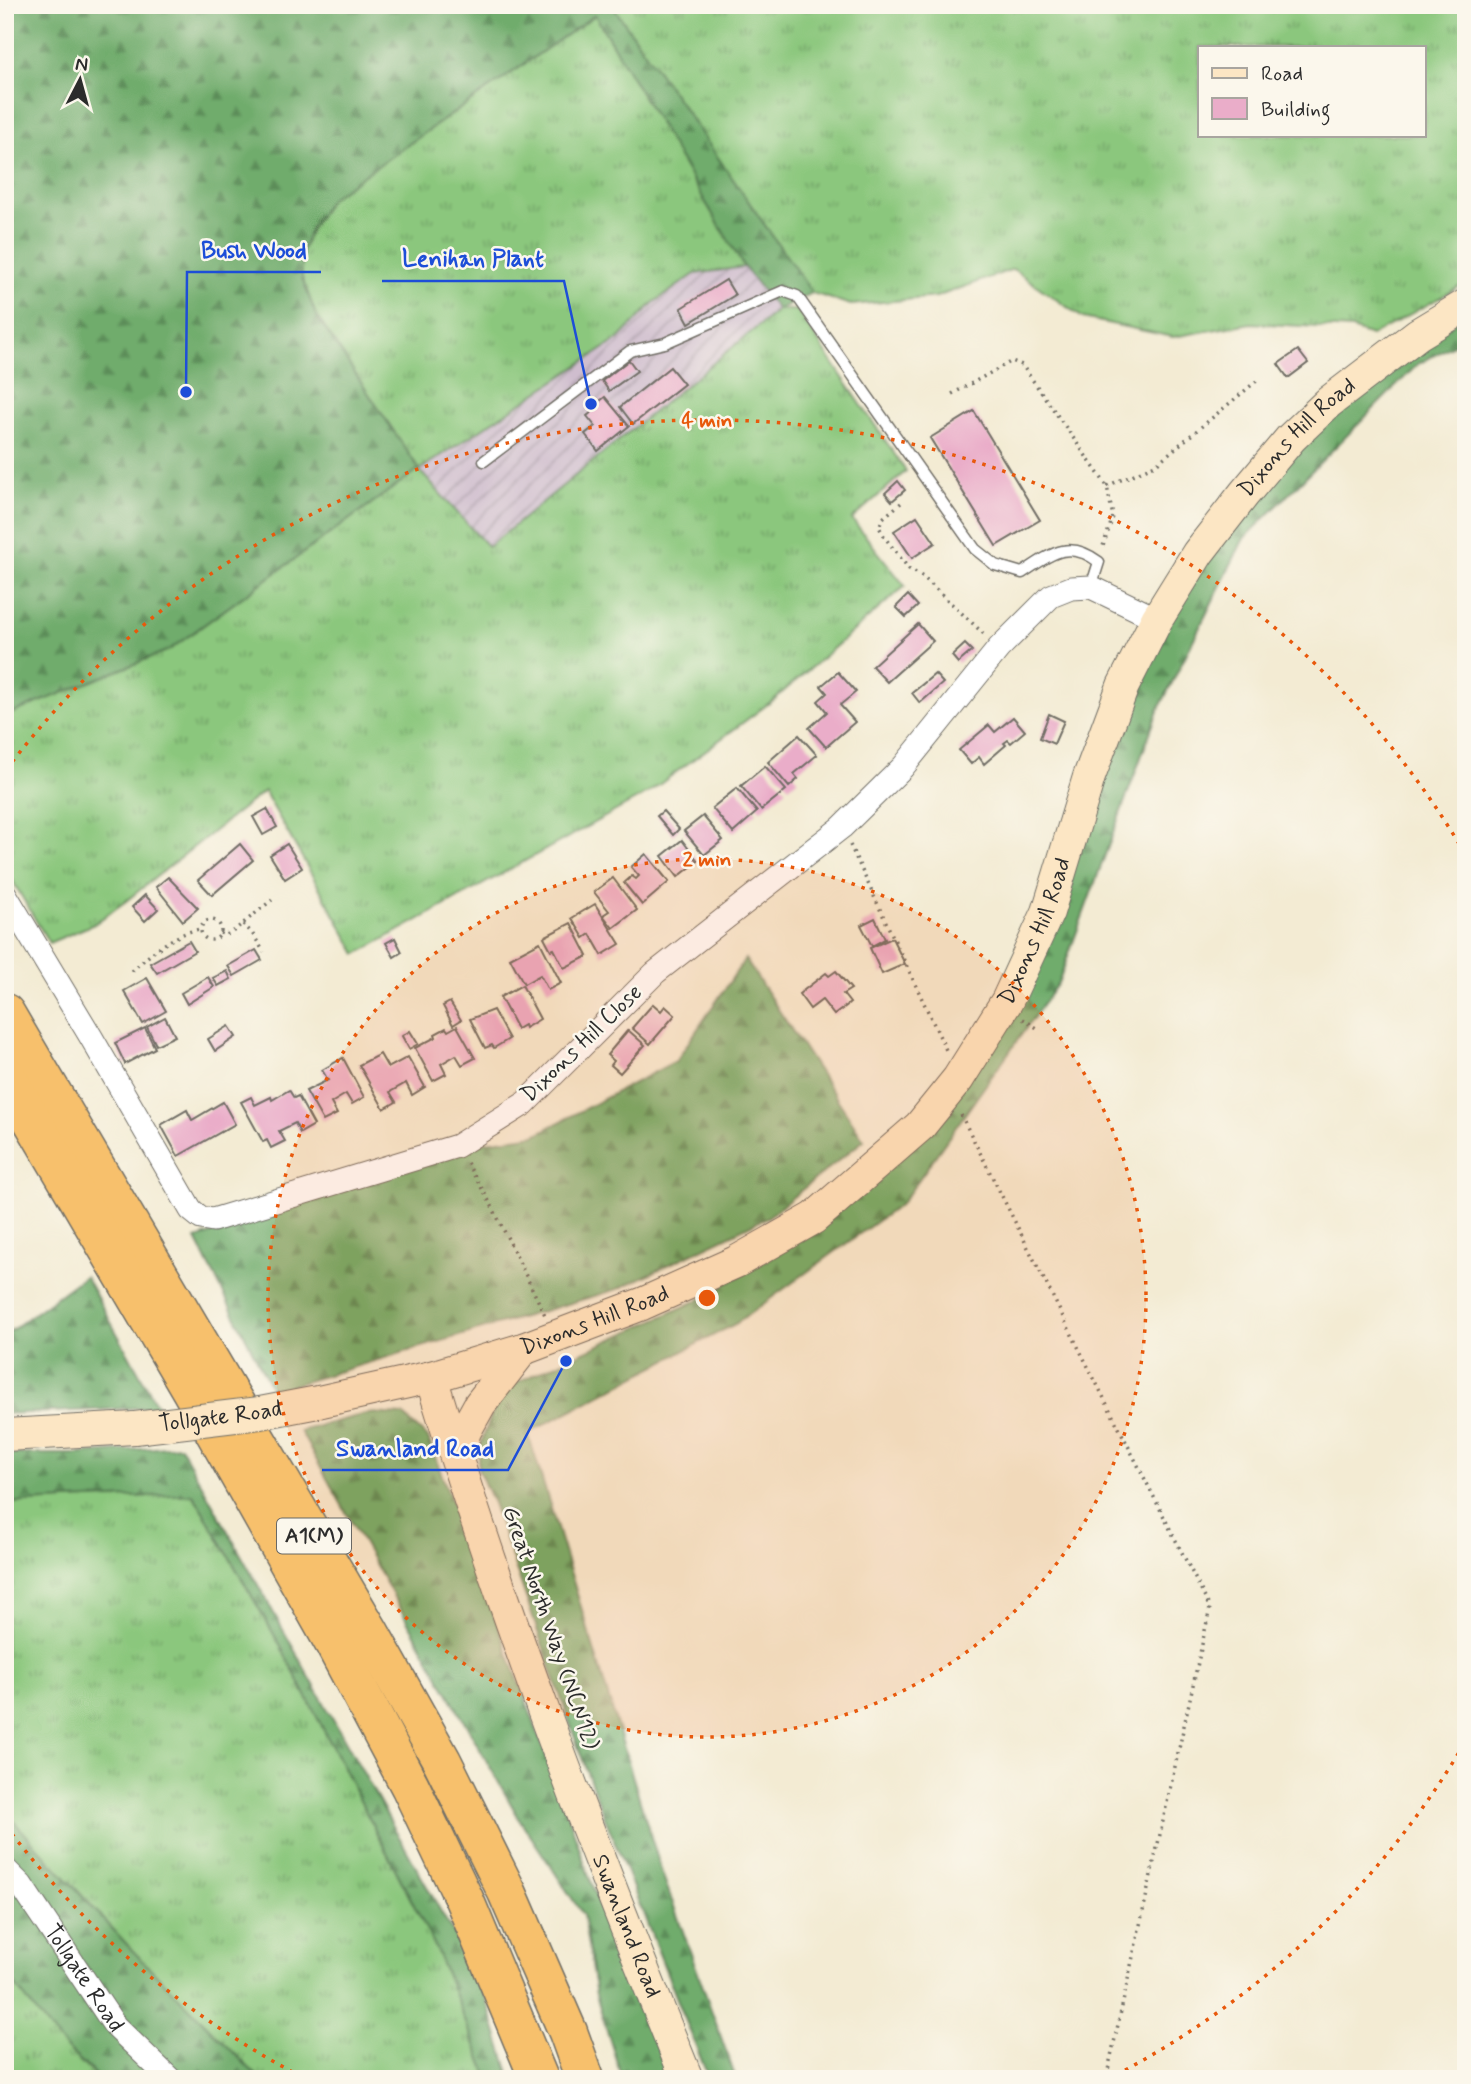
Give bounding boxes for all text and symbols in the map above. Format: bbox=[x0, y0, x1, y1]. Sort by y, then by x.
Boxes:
north arrow bbox=[46, 46, 116, 116]
legend bbox=[1198, 46, 1426, 136]
text: N bbox=[74, 51, 89, 78]
text: Road bbox=[1261, 60, 1303, 88]
text: Building bbox=[1261, 96, 1331, 126]
callout: Bush Wood bbox=[187, 227, 321, 272]
text: Bush Wood bbox=[201, 236, 307, 267]
callout: Lenihan Plant bbox=[382, 236, 564, 281]
text: Lenihan Plant bbox=[402, 244, 544, 275]
street label: Dixons Hill Road bbox=[1232, 371, 1362, 504]
text: 4 min bbox=[681, 407, 733, 435]
text: 2 min bbox=[682, 846, 732, 874]
street label: Dixons Hill Road bbox=[992, 854, 1079, 1010]
street label: Dixons Hill Close bbox=[515, 978, 649, 1110]
street label: Dixons Hill Road bbox=[516, 1279, 674, 1364]
centre of rings bbox=[695, 1286, 719, 1310]
street label: Tollgate Road bbox=[157, 1394, 285, 1440]
callout: Swanland Road bbox=[322, 1425, 508, 1470]
text: Swanland Road bbox=[336, 1434, 494, 1465]
street label: Great North Way (NCN12) bbox=[494, 1502, 606, 1754]
road number: A1(M) bbox=[277, 1518, 351, 1554]
street label: Swanland Road bbox=[584, 1850, 668, 2002]
street label: Tollgate Road bbox=[36, 1919, 130, 2038]

